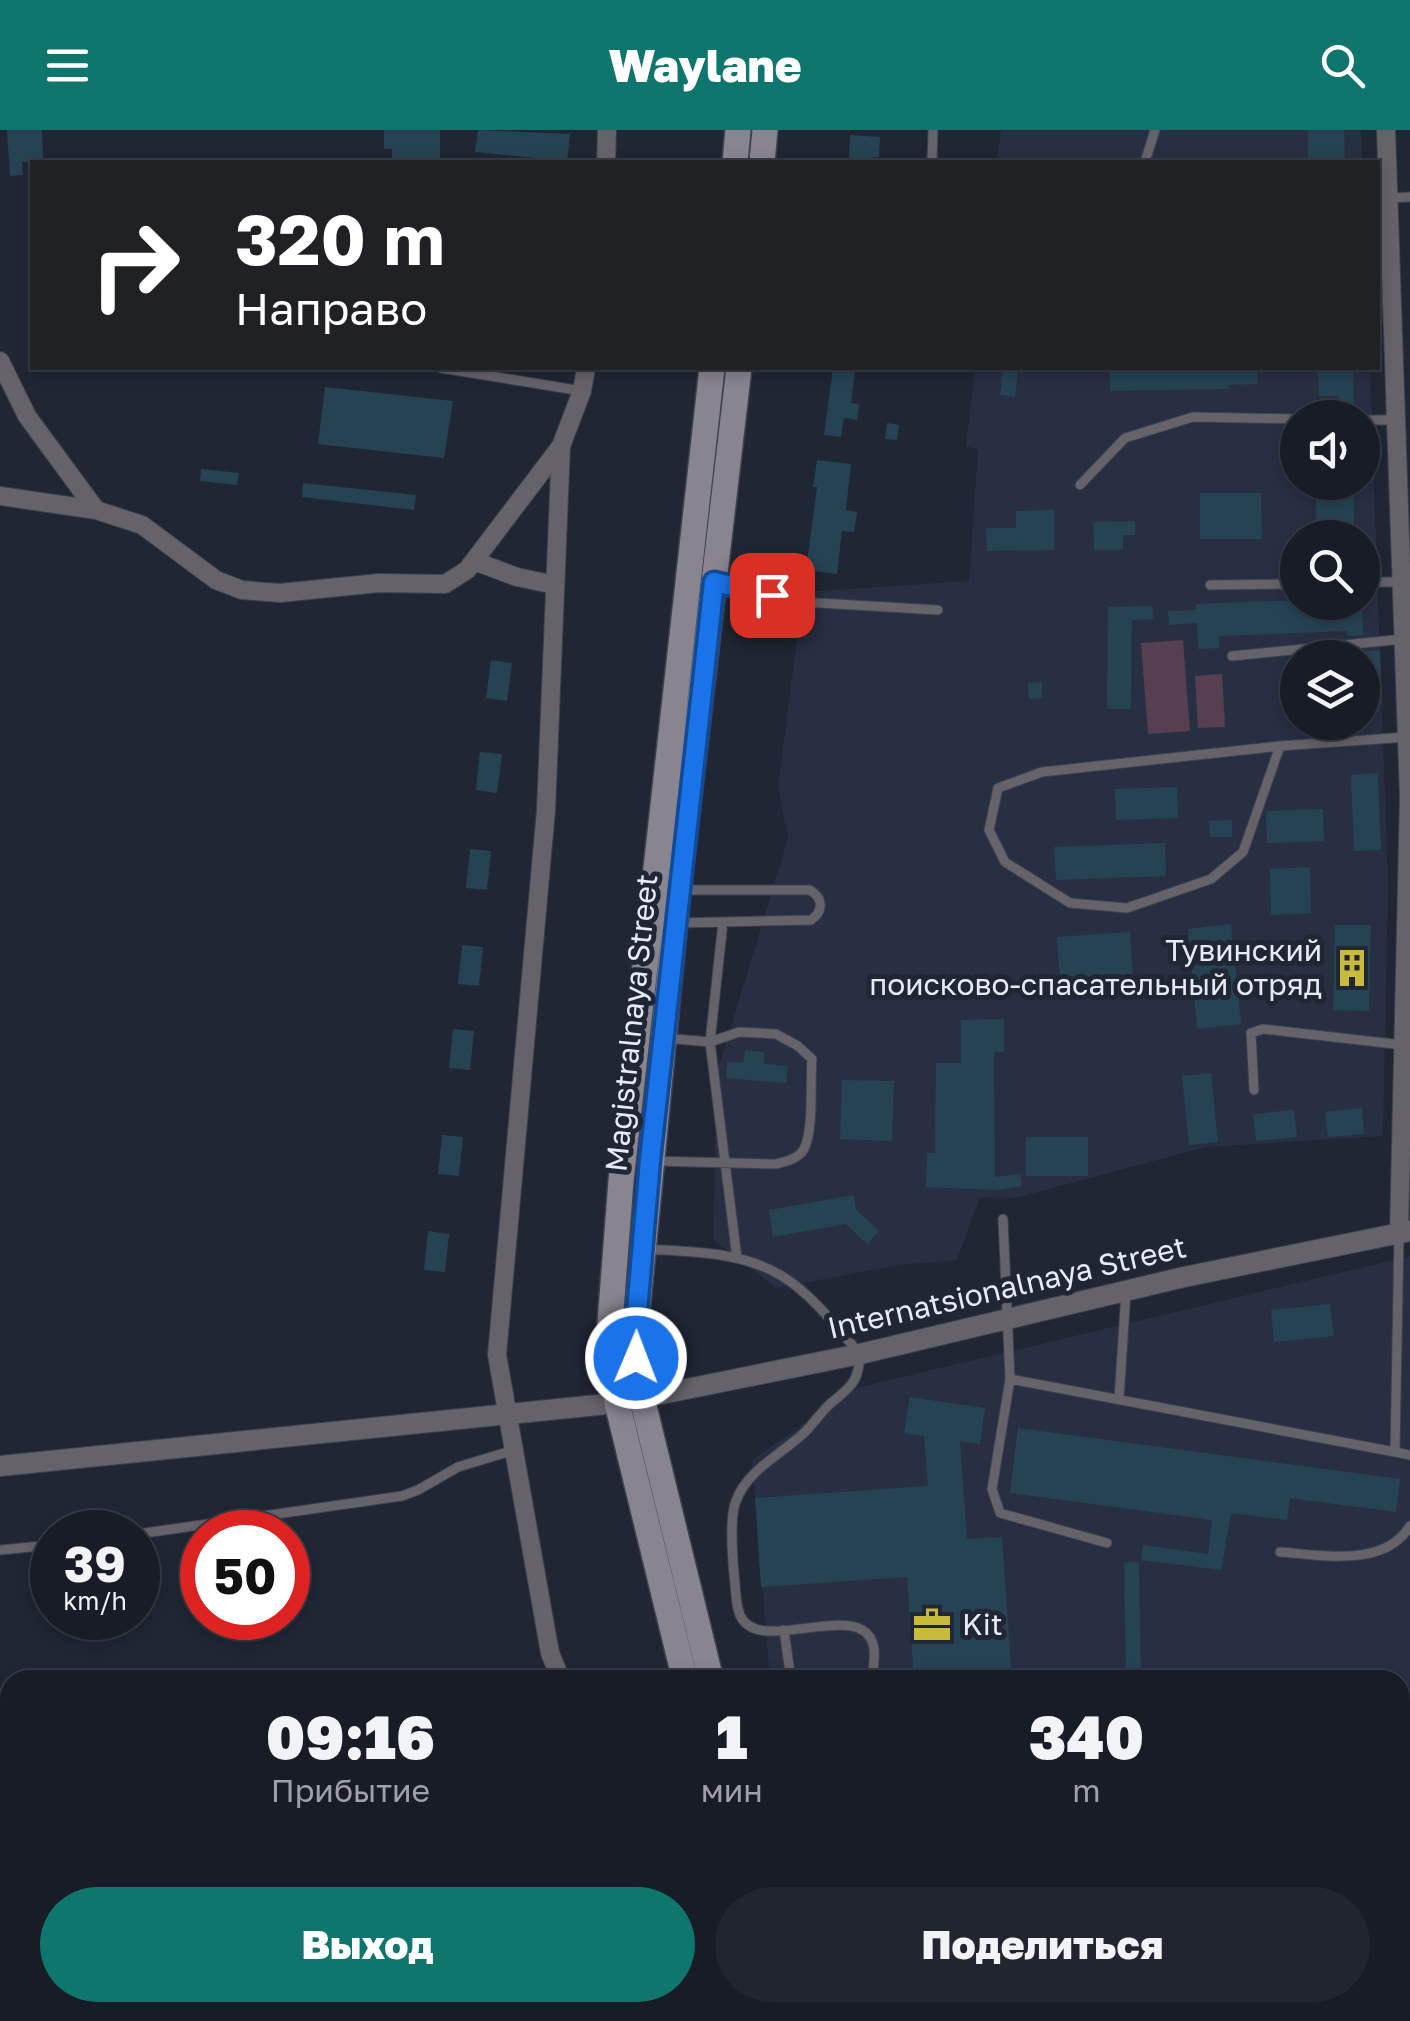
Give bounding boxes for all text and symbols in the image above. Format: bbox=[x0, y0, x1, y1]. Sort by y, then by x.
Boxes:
icon: menu bbox=[40, 38, 95, 93]
text: Waylane bbox=[608, 38, 802, 92]
icon: search bbox=[1315, 38, 1370, 93]
text: 320 m bbox=[235, 196, 445, 280]
icon: right bbox=[70, 200, 200, 330]
text: Направо bbox=[235, 281, 427, 335]
map controls bbox=[1280, 400, 1380, 740]
button: sound bbox=[1280, 400, 1380, 500]
button: search bbox=[1280, 520, 1380, 620]
pin bbox=[730, 553, 815, 638]
icon: arrive bbox=[745, 568, 800, 623]
button: layers bbox=[1280, 640, 1380, 740]
street label: Magistralnaya Street bbox=[597, 872, 665, 1173]
place label: Тувинский поисково-спасательный отряд bbox=[869, 932, 1322, 1002]
building icon: Тувинский поисково-спасательный отряд bbox=[1331, 947, 1373, 989]
street label: Internatsionalnaya Street bbox=[824, 1228, 1189, 1346]
position arrow bbox=[584, 1306, 688, 1410]
speed limit sign: 50 bbox=[180, 1510, 310, 1640]
text: 39 bbox=[64, 1533, 126, 1593]
text: km/h bbox=[63, 1585, 127, 1616]
office icon: Kit bbox=[911, 1604, 953, 1646]
place label: Kit bbox=[962, 1606, 1003, 1642]
text: 09:16 bbox=[266, 1700, 435, 1772]
text: 1 bbox=[716, 1700, 748, 1772]
text: 340 bbox=[1029, 1700, 1144, 1772]
text: Прибытие bbox=[271, 1771, 430, 1809]
text: мин bbox=[701, 1771, 763, 1809]
text: m bbox=[1072, 1771, 1101, 1809]
button: Выход bbox=[40, 1887, 695, 2002]
button: Поделиться bbox=[715, 1887, 1370, 2002]

